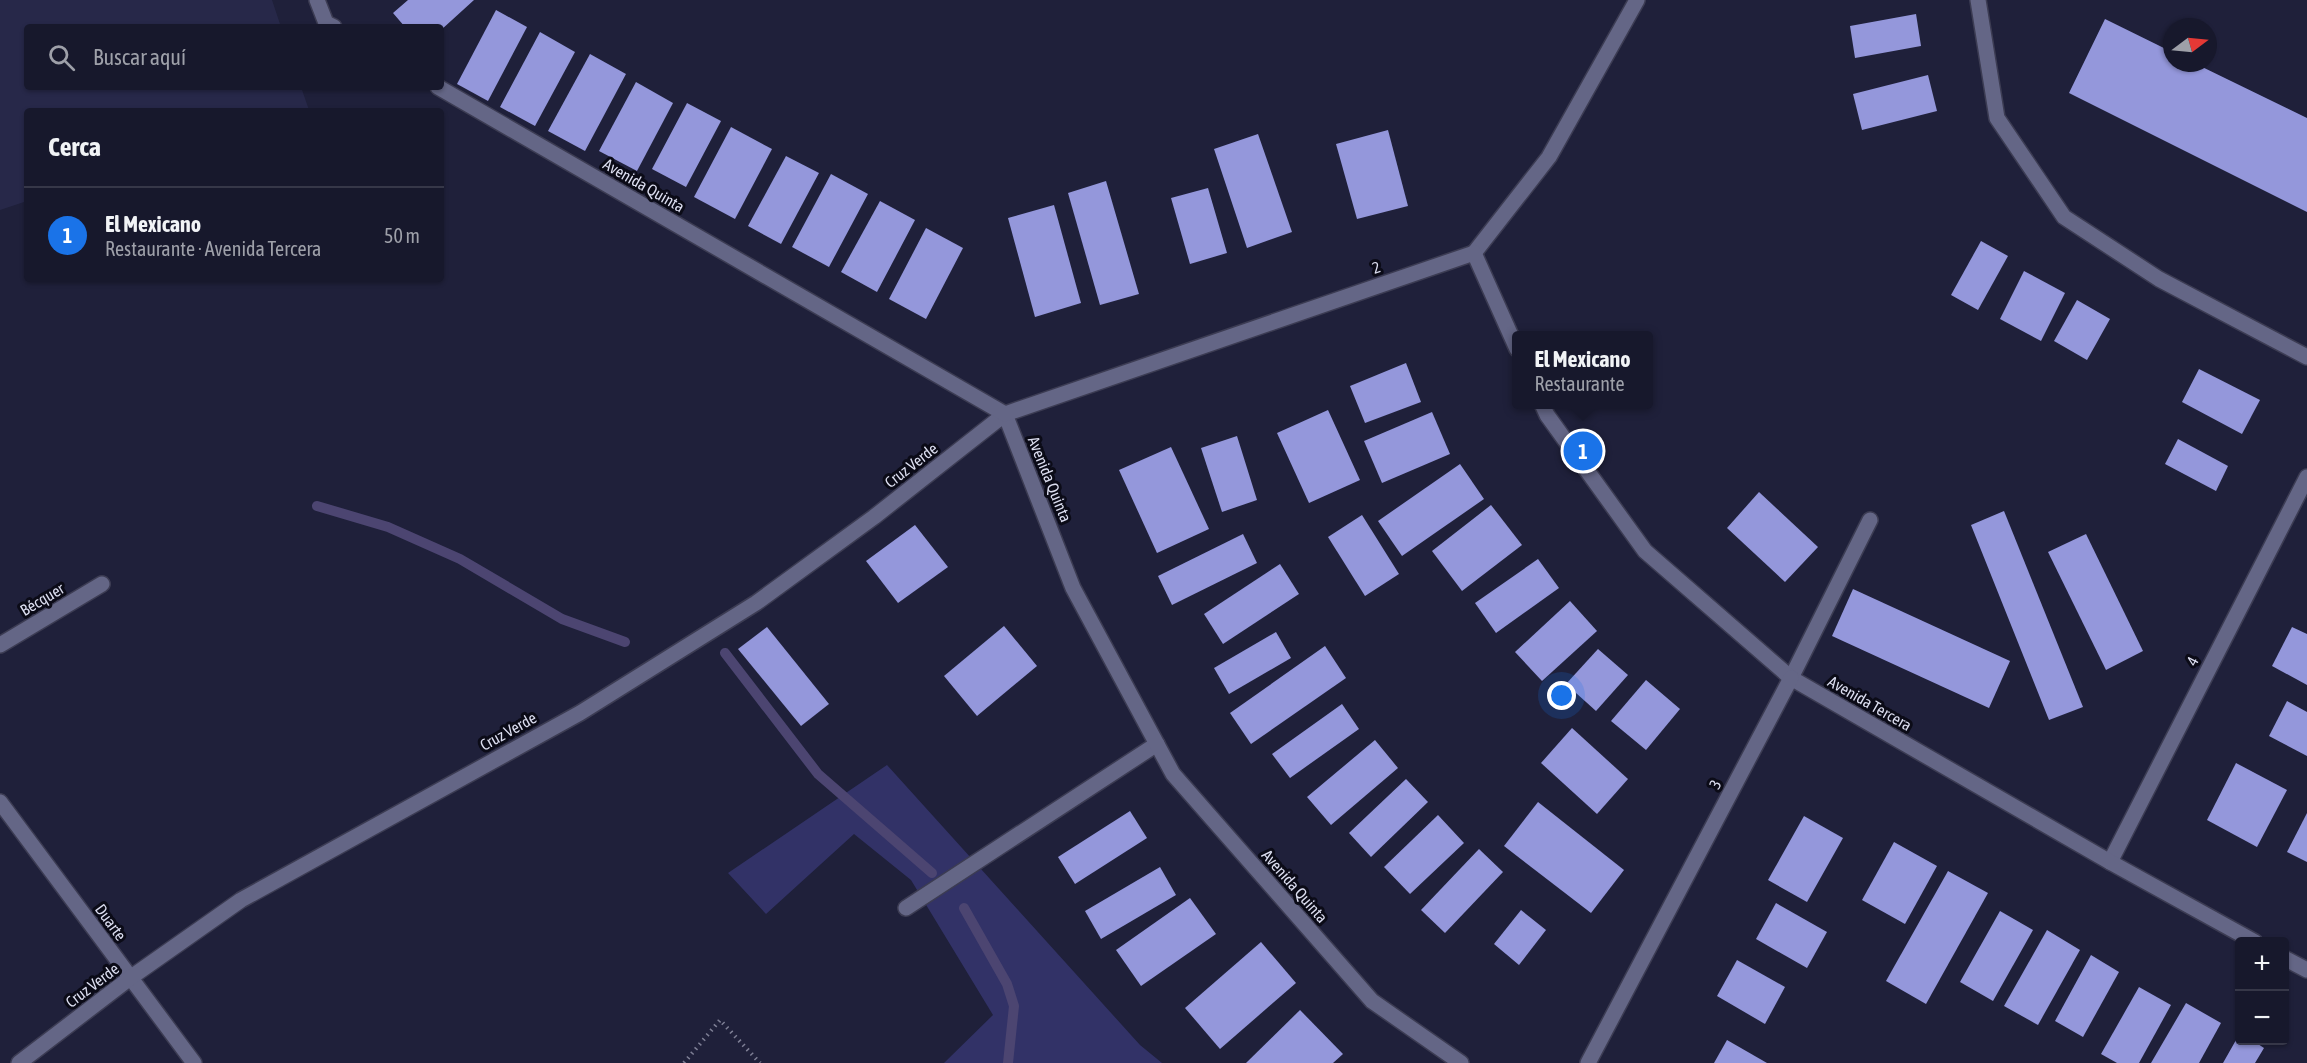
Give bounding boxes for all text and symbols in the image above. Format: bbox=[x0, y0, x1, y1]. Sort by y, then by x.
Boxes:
north arrow bbox=[2163, 18, 2217, 72]
search box bbox=[24, 24, 444, 90]
icon: search bbox=[45, 41, 78, 74]
text: Buscar aquí bbox=[93, 44, 186, 70]
text: Cerca bbox=[48, 132, 101, 162]
street label: Avenida Quinta bbox=[600, 155, 688, 215]
text: El Mexicano bbox=[105, 211, 201, 237]
text: 1 bbox=[63, 224, 72, 247]
text: 50 m bbox=[384, 224, 420, 247]
text: Restaurante · Avenida Tercera bbox=[105, 237, 321, 260]
street label: 2 bbox=[1370, 257, 1382, 277]
popup bbox=[1512, 331, 1653, 409]
text: El Mexicano bbox=[1534, 346, 1631, 372]
text: Restaurante bbox=[1534, 372, 1624, 395]
pin: 1 bbox=[1564, 428, 1602, 474]
street label: Avenida Quinta bbox=[1025, 434, 1075, 524]
street label: Cruz Verde bbox=[881, 439, 941, 491]
street label: Bécquer bbox=[17, 579, 68, 620]
street label: 4 bbox=[2182, 654, 2202, 668]
street label: Avenida Tercera bbox=[1825, 672, 1915, 734]
your location bbox=[1547, 681, 1576, 710]
street label: Cruz Verde bbox=[477, 708, 539, 754]
street label: 3 bbox=[1705, 776, 1725, 792]
street label: Avenida Quinta bbox=[1258, 846, 1332, 926]
street label: Duarte bbox=[92, 900, 130, 944]
map controls bbox=[2235, 937, 2289, 1045]
button: + bbox=[2235, 937, 2289, 991]
street label: Cruz Verde bbox=[62, 959, 122, 1011]
button: − bbox=[2235, 991, 2289, 1045]

